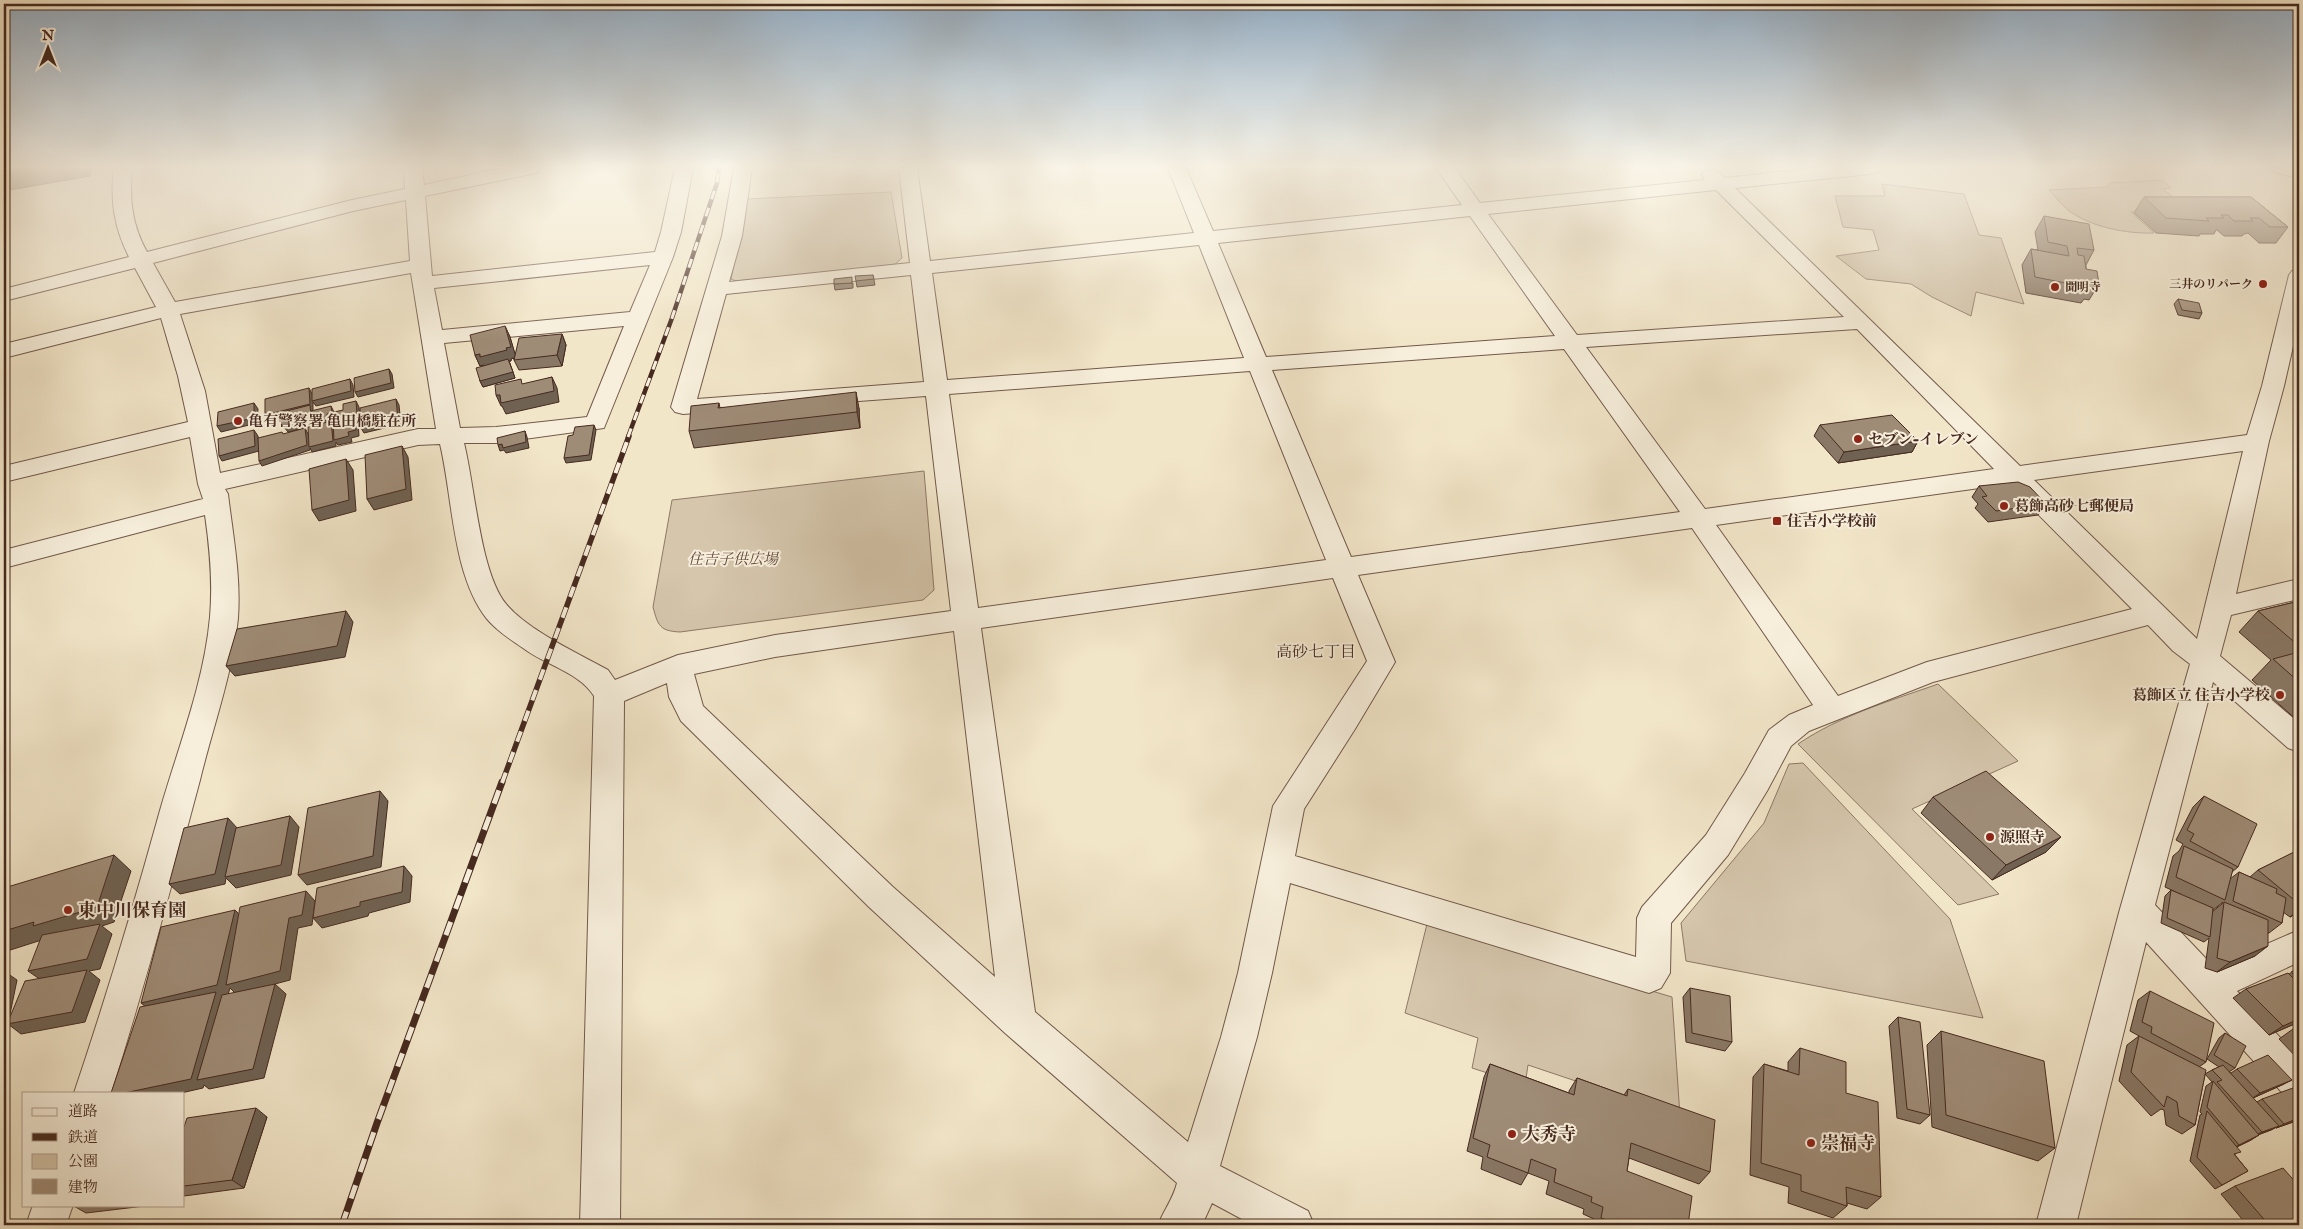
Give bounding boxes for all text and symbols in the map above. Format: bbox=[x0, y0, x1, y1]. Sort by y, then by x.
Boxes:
north arrow bbox=[22, 22, 72, 72]
text: N bbox=[41, 27, 54, 45]
place label: 三井のリパーク bbox=[2169, 277, 2253, 292]
marker: 三井のリパーク bbox=[2257, 278, 2269, 290]
place label: 聞明寺 bbox=[2065, 280, 2101, 295]
marker: 聞明寺 bbox=[2049, 281, 2061, 293]
place label: 亀有警察署 亀田橋駐在所 bbox=[248, 412, 416, 431]
marker: 亀有警察署 亀田橋駐在所 bbox=[232, 415, 244, 427]
place label: セブン-イレブン bbox=[1868, 430, 1979, 449]
marker: セブン-イレブン bbox=[1852, 433, 1864, 445]
place label: 葛飾高砂七郵便局 bbox=[2014, 497, 2134, 516]
marker: 葛飾高砂七郵便局 bbox=[1998, 500, 2010, 512]
place label: 住吉小学校前 bbox=[1787, 512, 1877, 531]
marker: 住吉小学校前 bbox=[1771, 515, 1783, 527]
park label: 住吉子供広場 bbox=[688, 550, 780, 569]
district label: 高砂七丁目 bbox=[1276, 643, 1356, 663]
place label: 葛飾区立 住吉小学校 bbox=[2132, 686, 2270, 705]
marker: 葛飾区立 住吉小学校 bbox=[2274, 689, 2286, 701]
place label: 源照寺 bbox=[2000, 828, 2045, 847]
marker: 源照寺 bbox=[1984, 831, 1996, 843]
place label: 東中川保育園 bbox=[78, 900, 186, 923]
marker: 東中川保育園 bbox=[62, 904, 74, 916]
legend bbox=[22, 1092, 185, 1206]
text: 道路 bbox=[68, 1102, 98, 1121]
place label: 大秀寺 bbox=[1522, 1124, 1576, 1147]
text: 鉄道 bbox=[68, 1128, 98, 1147]
marker: 大秀寺 bbox=[1506, 1128, 1518, 1140]
place label: 崇福寺 bbox=[1821, 1133, 1875, 1156]
marker: 崇福寺 bbox=[1805, 1137, 1817, 1149]
text: 公園 bbox=[68, 1152, 98, 1171]
text: 建物 bbox=[68, 1178, 98, 1197]

